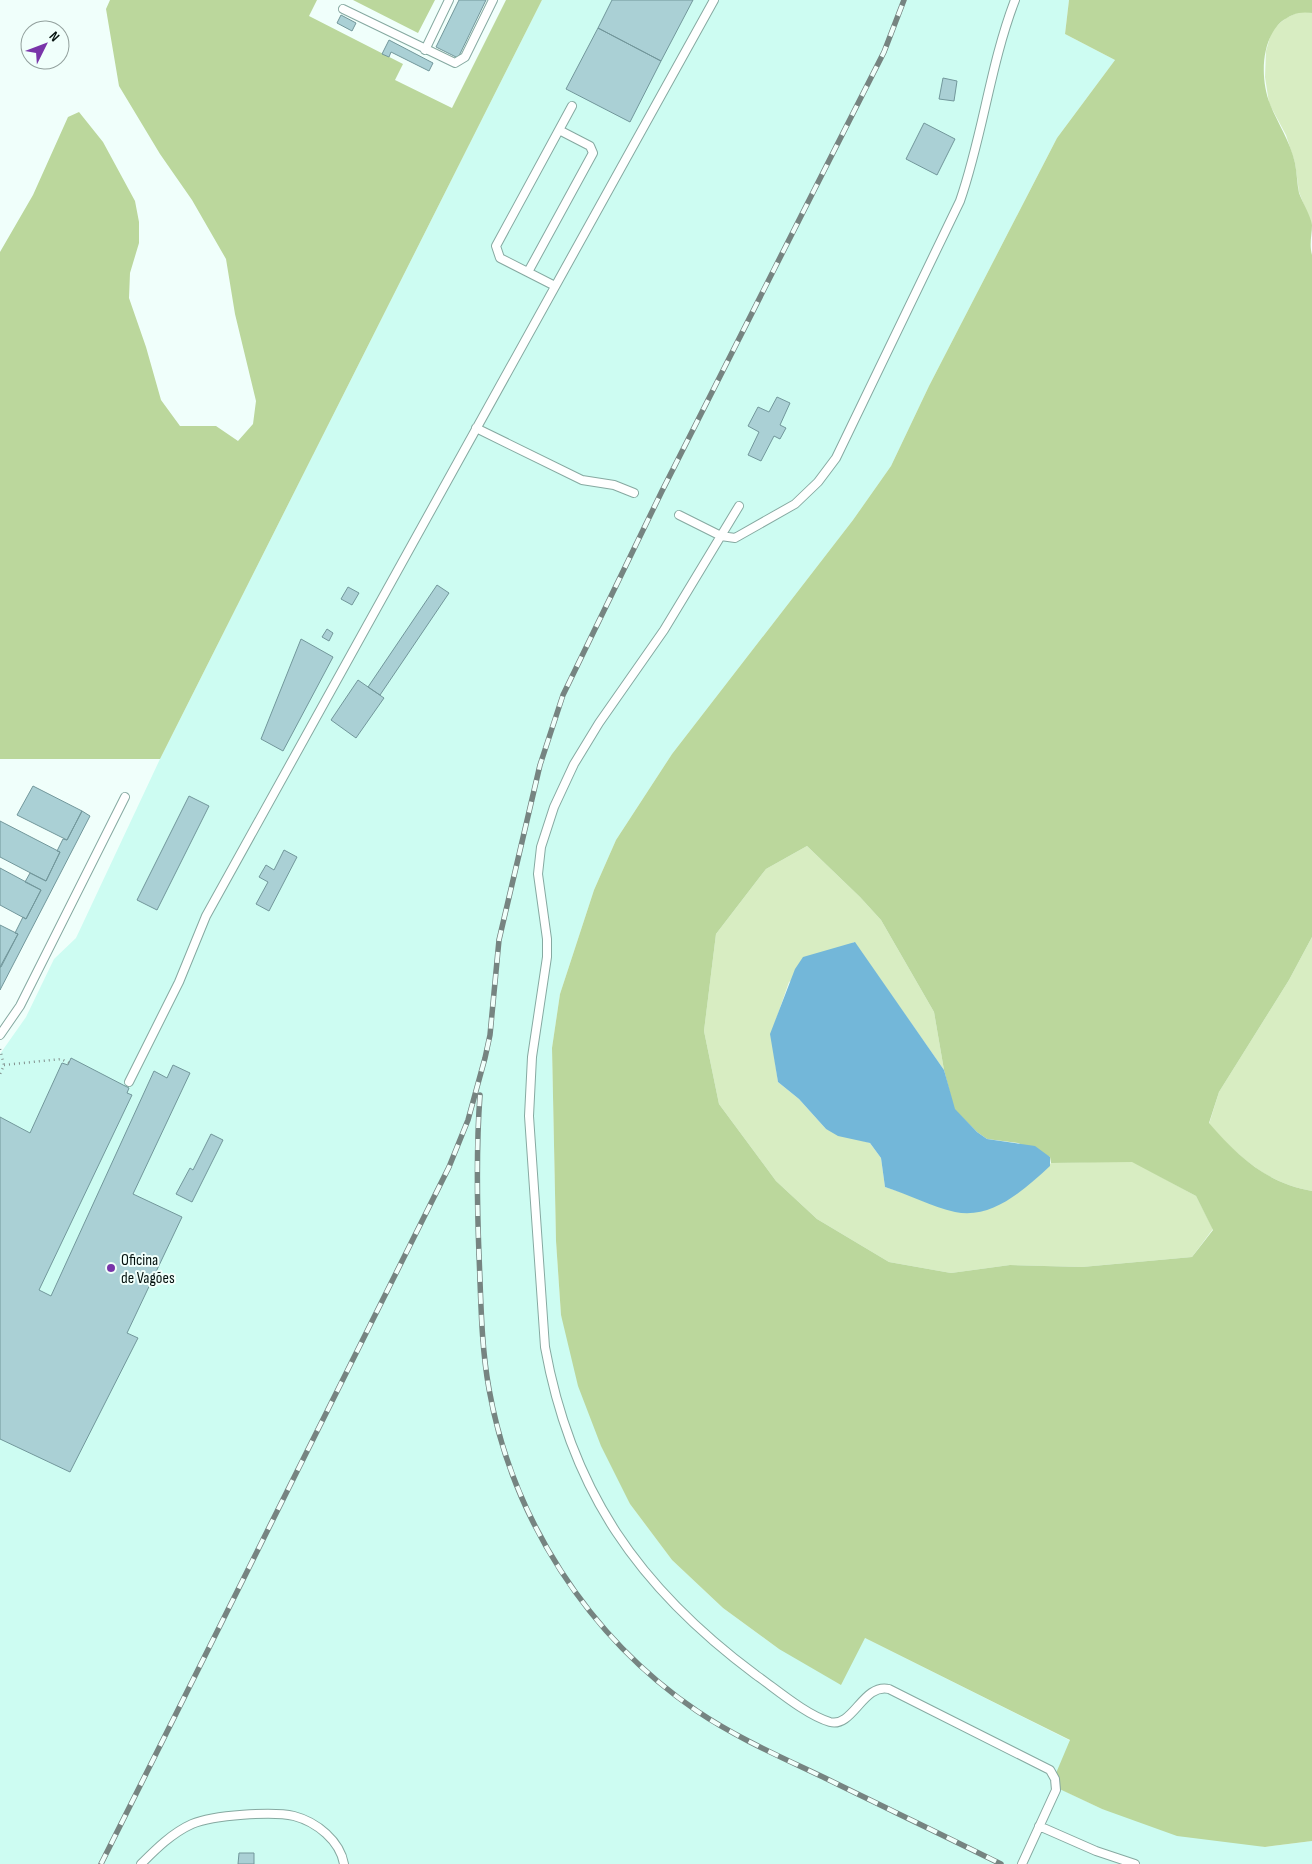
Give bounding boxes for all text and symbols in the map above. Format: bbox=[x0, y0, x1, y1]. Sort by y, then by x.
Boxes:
north arrow bbox=[20, 20, 70, 70]
text: N bbox=[45, 28, 63, 45]
place label: Oficina de Vagões bbox=[121, 1251, 175, 1288]
marker: Oficina de Vagões bbox=[105, 1262, 117, 1274]

